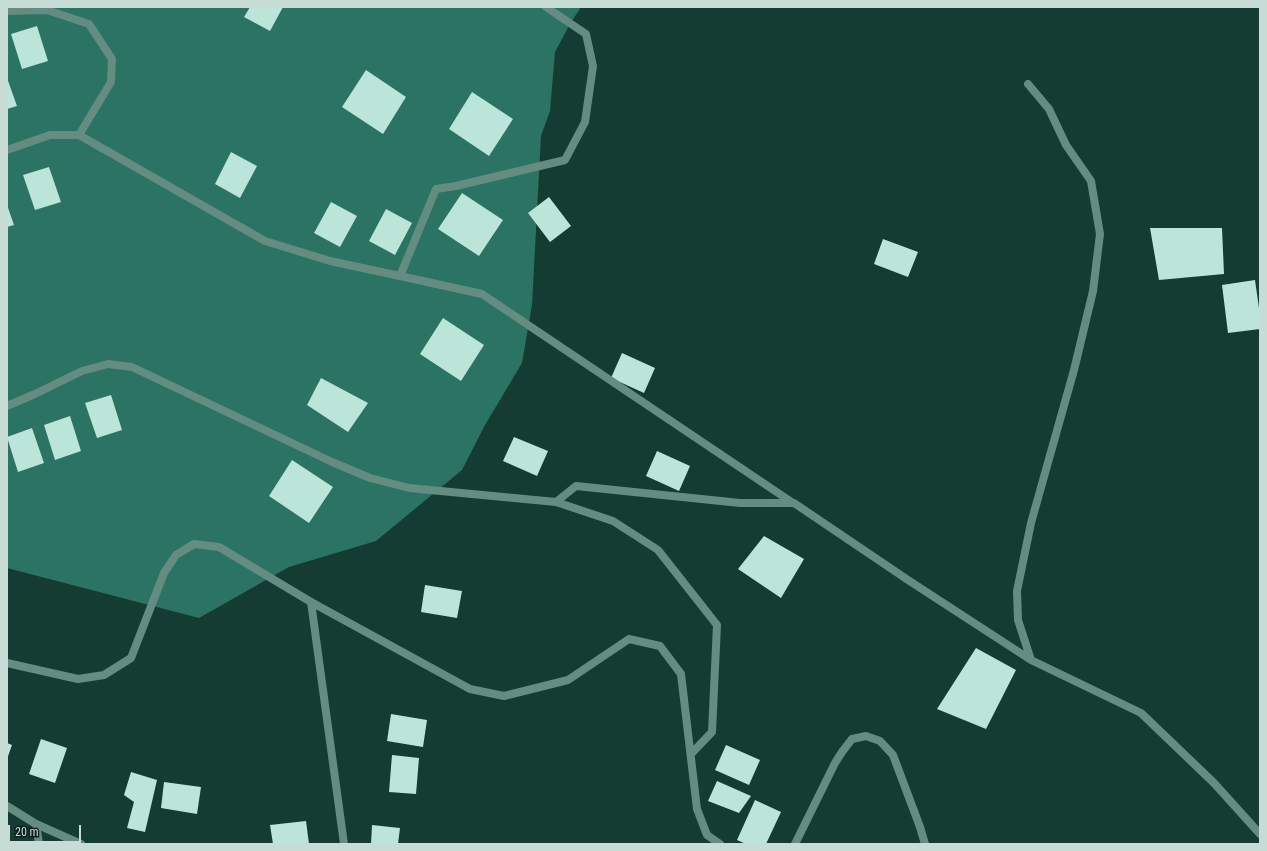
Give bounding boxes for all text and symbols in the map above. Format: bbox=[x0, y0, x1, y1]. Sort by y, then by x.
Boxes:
scale bar bbox=[10, 817, 83, 843]
text: 20 m bbox=[15, 825, 39, 839]

